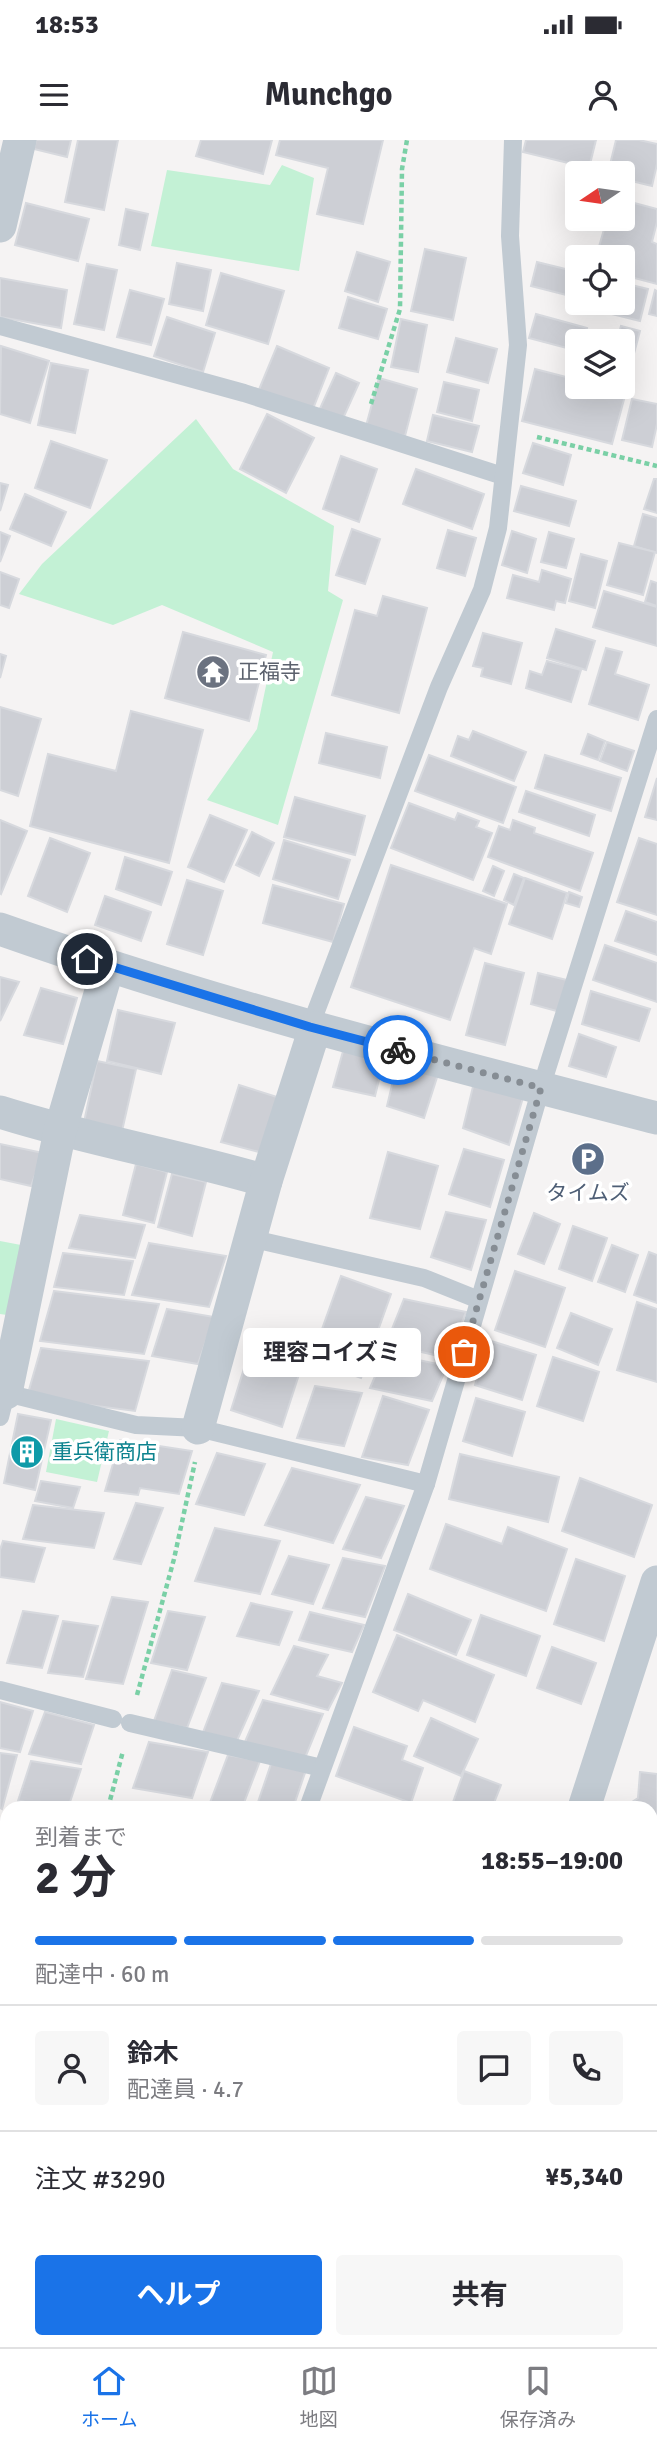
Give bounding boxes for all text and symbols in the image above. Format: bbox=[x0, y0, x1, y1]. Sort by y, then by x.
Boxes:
text: 18:53 bbox=[35, 9, 99, 41]
text: Munchgo bbox=[264, 75, 393, 114]
icon: menu bbox=[35, 76, 73, 114]
icon: person bbox=[584, 76, 622, 114]
north arrow bbox=[565, 161, 635, 231]
map controls bbox=[565, 161, 635, 399]
button: locate bbox=[565, 245, 635, 315]
button: layers bbox=[565, 329, 635, 399]
temple icon: 正福寺 bbox=[194, 653, 232, 691]
place label: 正福寺 bbox=[238, 659, 301, 685]
pin bbox=[57, 929, 117, 989]
icon: home bbox=[68, 940, 106, 978]
courier bbox=[363, 1015, 433, 1085]
icon: bike bbox=[379, 1031, 417, 1069]
parking icon: タイムズ bbox=[569, 1140, 607, 1178]
place label: タイムズ bbox=[546, 1180, 630, 1206]
pin bbox=[434, 1322, 494, 1382]
callout: 理容コイズミ bbox=[244, 1328, 422, 1376]
icon: bag bbox=[445, 1333, 483, 1371]
text: 理容コイズミ bbox=[263, 1338, 401, 1367]
building icon: 重兵衛商店 bbox=[8, 1433, 46, 1471]
place label: 重兵衛商店 bbox=[52, 1439, 157, 1465]
text: 到着まで bbox=[35, 1823, 127, 1852]
text: 18:55–19:00 bbox=[481, 1845, 623, 1877]
text: 2 分 bbox=[35, 1850, 116, 1906]
text: 配達中 · 60 m bbox=[35, 1960, 169, 1989]
button: person bbox=[35, 2031, 109, 2105]
button: chat bbox=[457, 2031, 531, 2105]
button: phone bbox=[549, 2031, 623, 2105]
text: 鈴木 bbox=[127, 2038, 179, 2070]
text: 配達員 · 4.7 bbox=[127, 2075, 244, 2104]
text: ¥5,340 bbox=[545, 2161, 623, 2193]
text: 注文 #3290 bbox=[35, 2164, 166, 2196]
button: ヘルプ bbox=[35, 2255, 322, 2335]
button: 共有 bbox=[336, 2255, 623, 2335]
tab: ホーム bbox=[81, 2362, 138, 2432]
tab: 地図 bbox=[300, 2362, 338, 2432]
tab: 保存済み bbox=[500, 2362, 576, 2432]

